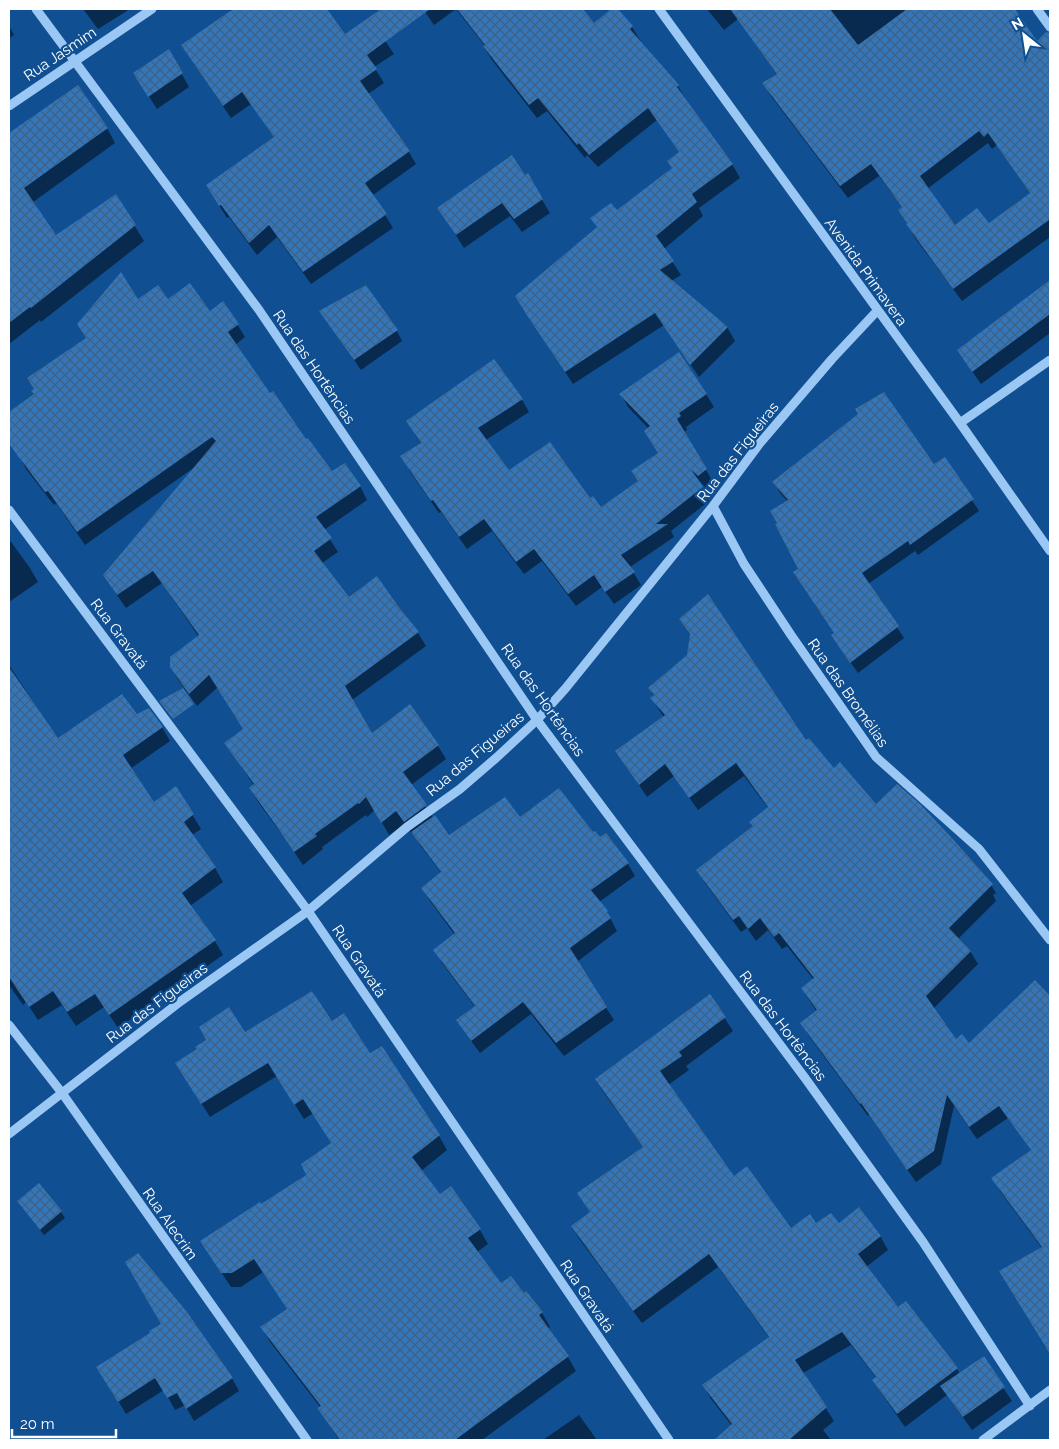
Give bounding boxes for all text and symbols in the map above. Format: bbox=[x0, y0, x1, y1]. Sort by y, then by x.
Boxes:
north arrow bbox=[999, 10, 1049, 60]
text: N bbox=[1009, 14, 1026, 33]
street label: Rua Jasmim bbox=[20, 23, 100, 85]
street label: Avenida Primavera bbox=[821, 215, 911, 329]
street label: Rua das Hortências bbox=[269, 307, 359, 427]
street label: Rua das Figueiras bbox=[693, 398, 783, 506]
street label: Rua Gravatá bbox=[87, 595, 151, 673]
street label: Rua das Bromélias bbox=[804, 635, 892, 751]
street label: Rua das Hortências bbox=[497, 640, 589, 760]
street label: Rua das Figueiras bbox=[422, 708, 528, 800]
street label: Rua Gravatá bbox=[328, 921, 390, 1001]
street label: Rua das Figueiras bbox=[103, 959, 211, 1047]
street label: Rua das Hortências bbox=[736, 967, 830, 1085]
street label: Rua Alecrim bbox=[139, 1185, 201, 1263]
street label: Rua Gravatá bbox=[556, 1256, 618, 1336]
scale bar bbox=[12, 1406, 116, 1438]
text: 20 m bbox=[20, 1415, 55, 1433]

